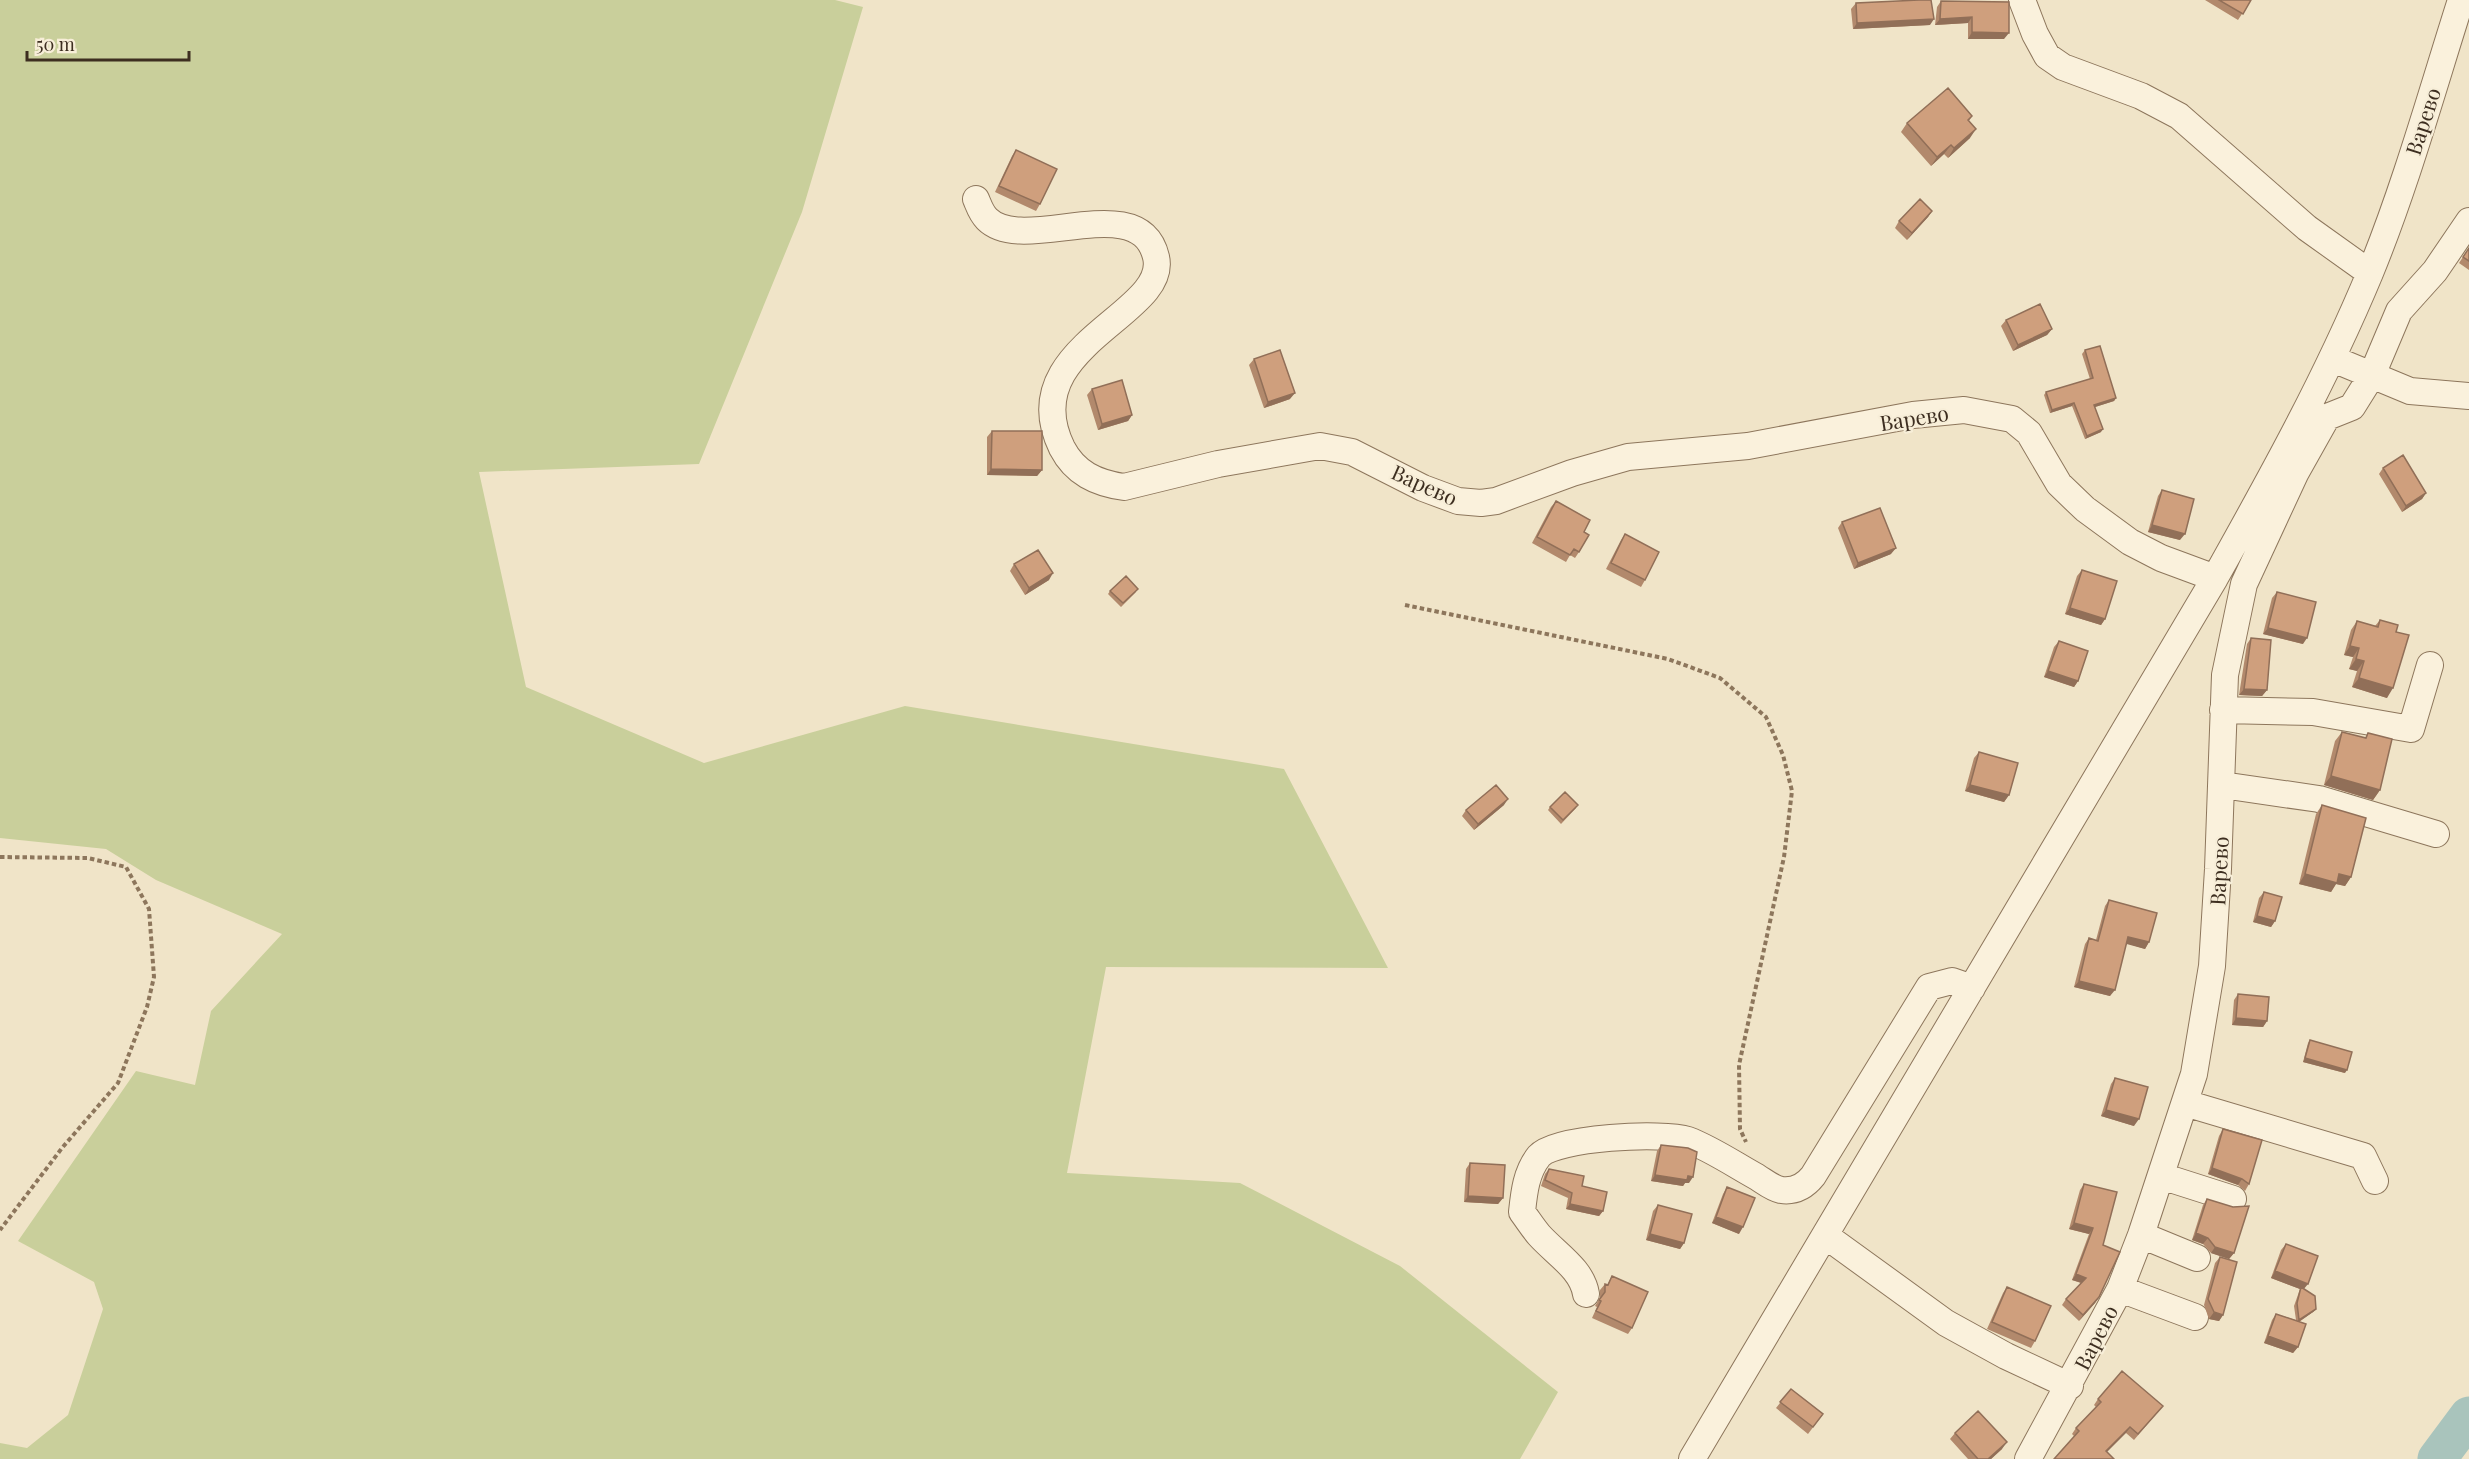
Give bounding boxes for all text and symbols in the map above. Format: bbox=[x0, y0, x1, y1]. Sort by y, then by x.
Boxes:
scale bar bbox=[27, 24, 189, 62]
text: 50 m bbox=[36, 32, 75, 56]
street label: Варево bbox=[2398, 84, 2446, 158]
street label: Варево bbox=[1878, 398, 1950, 436]
street label: Варево bbox=[1388, 457, 1462, 511]
street label: Варево bbox=[2202, 836, 2234, 906]
street label: Варево bbox=[2067, 1300, 2123, 1374]

